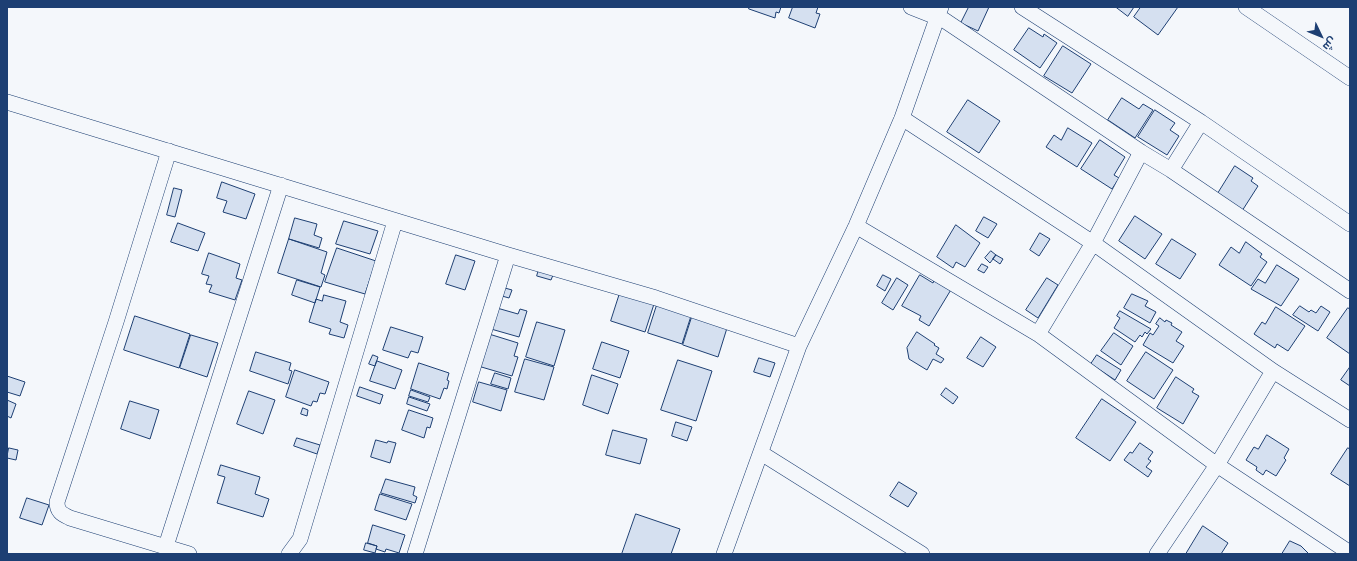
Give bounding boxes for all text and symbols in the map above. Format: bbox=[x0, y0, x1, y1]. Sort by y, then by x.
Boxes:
north arrow bbox=[1301, 16, 1341, 56]
text: ش bbox=[1321, 35, 1339, 53]

